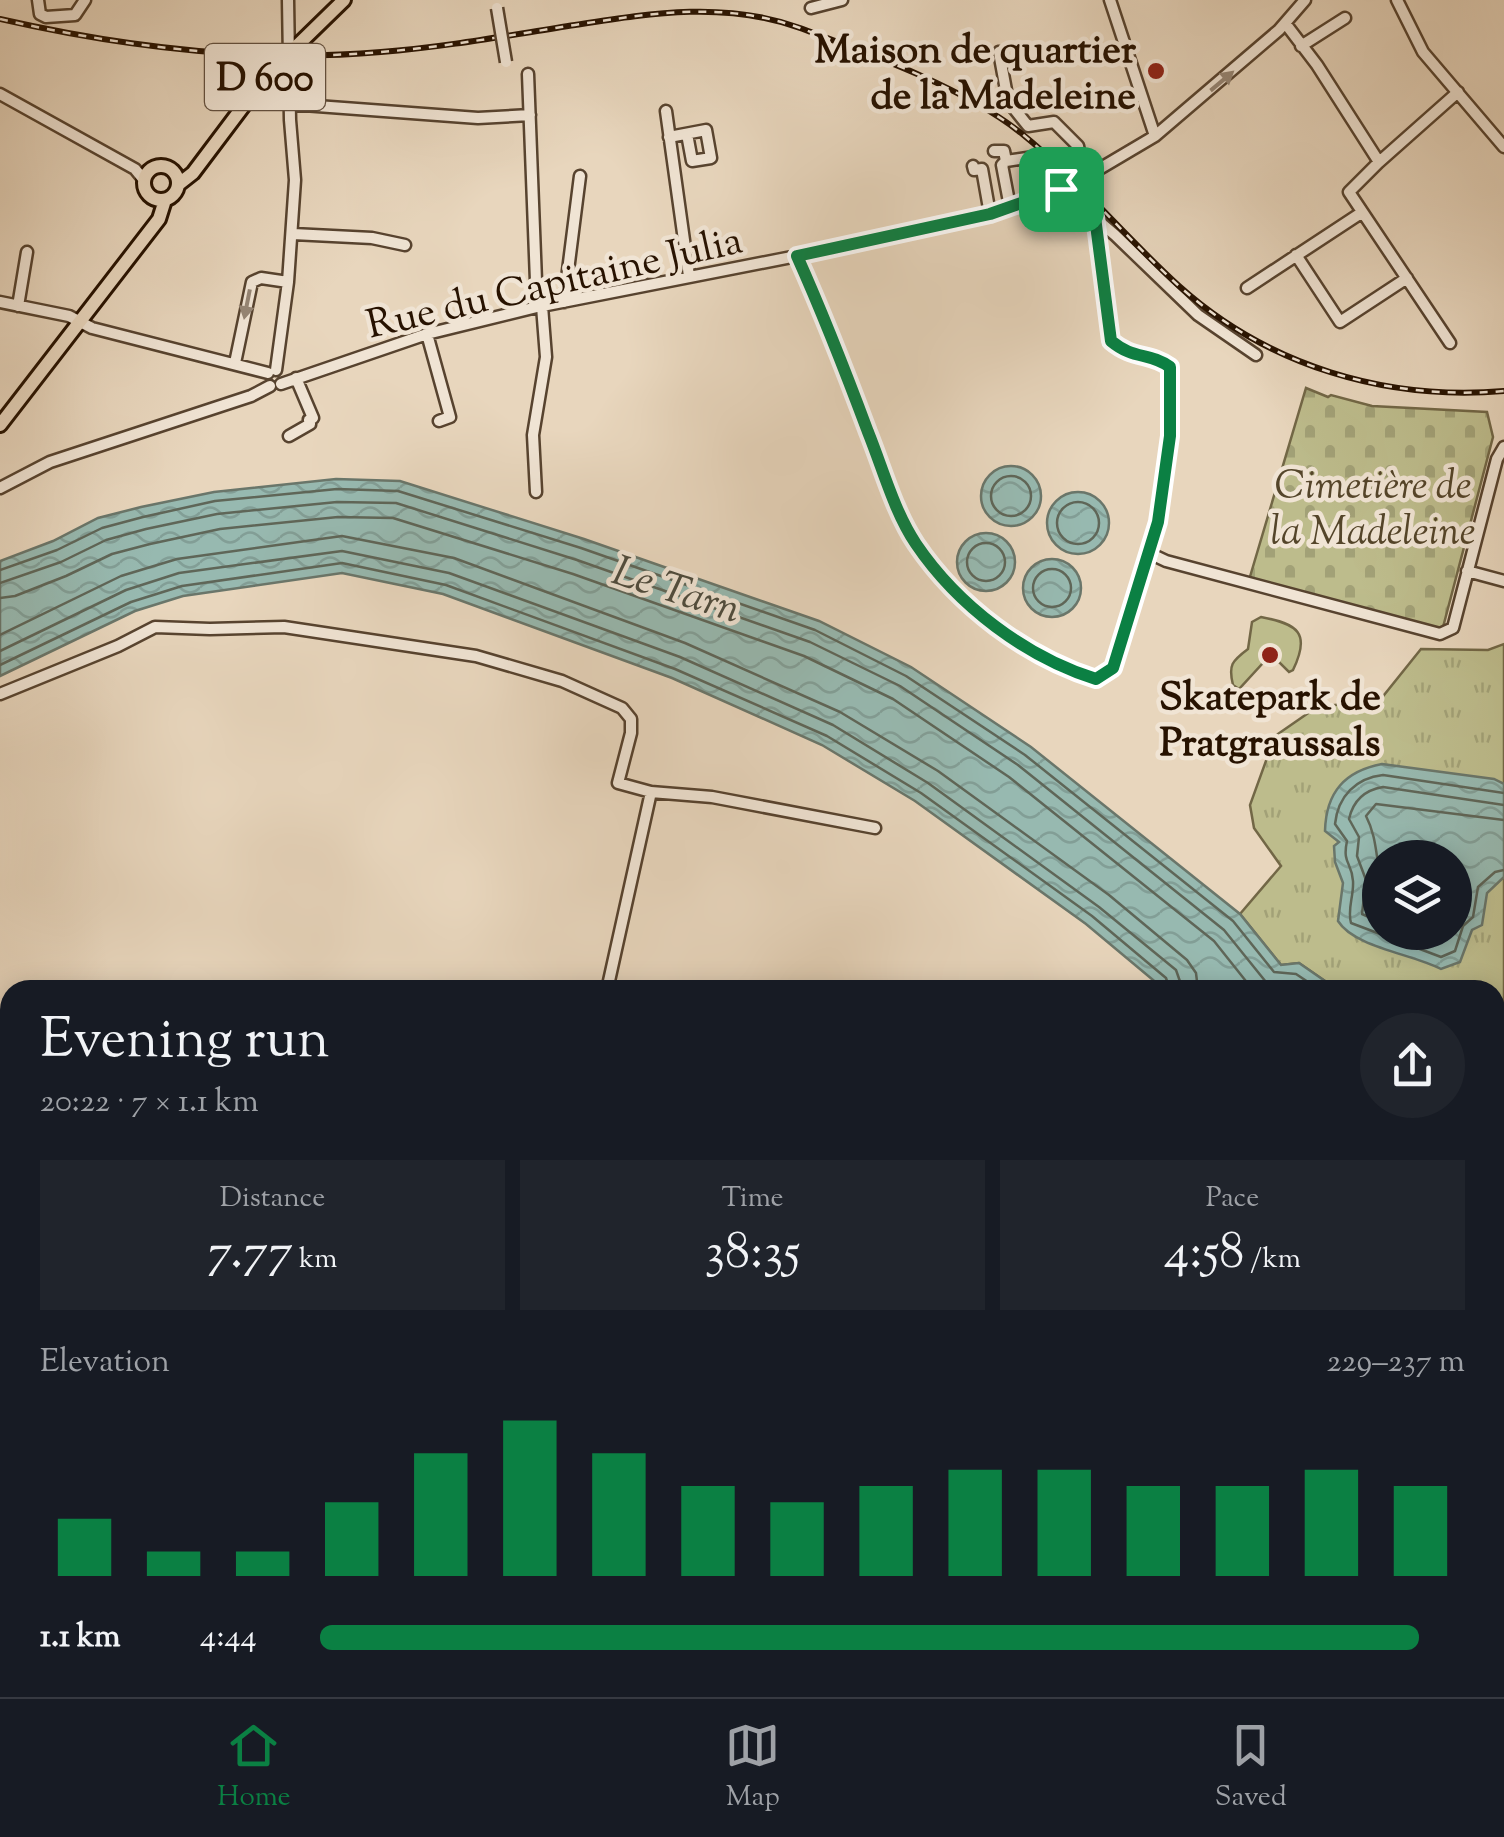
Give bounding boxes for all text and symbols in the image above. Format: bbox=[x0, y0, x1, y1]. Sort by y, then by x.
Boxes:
place label: Maison de quartier de la Madeleine bbox=[814, 24, 1137, 127]
road number: D 600 bbox=[205, 44, 325, 110]
marker: Maison de quartier de la Madeleine bbox=[1145, 60, 1167, 82]
one-way arrow bbox=[1209, 70, 1234, 92]
pin bbox=[1019, 147, 1104, 232]
icon: arrive bbox=[1034, 162, 1089, 217]
street label: Rue du Capitaine Julia bbox=[361, 214, 749, 356]
one-way arrow bbox=[239, 289, 254, 321]
park label: Cimetière de la Madeleine bbox=[1270, 460, 1476, 563]
water label: Le Tarn bbox=[603, 544, 748, 642]
marker: Skatepark de Pratgraussals bbox=[1259, 644, 1281, 666]
place label: Skatepark de Pratgraussals bbox=[1159, 671, 1381, 774]
map controls bbox=[1362, 840, 1472, 950]
button: layers bbox=[1362, 840, 1472, 950]
text: Evening run bbox=[40, 1003, 329, 1082]
button: share bbox=[1360, 1013, 1465, 1118]
text: 20:22 · 7 × 1.1 km bbox=[40, 1080, 259, 1126]
text: Distance bbox=[220, 1179, 325, 1219]
text: Time bbox=[721, 1179, 784, 1219]
text: Pace bbox=[1206, 1179, 1259, 1219]
text: 7.77 bbox=[208, 1219, 293, 1291]
text: 38:35 bbox=[705, 1219, 800, 1291]
text: 4:58 bbox=[1164, 1219, 1244, 1291]
text: km bbox=[293, 1240, 337, 1280]
text: /km bbox=[1244, 1240, 1301, 1280]
text: Elevation bbox=[40, 1340, 170, 1386]
text: 229–237 m bbox=[1327, 1340, 1465, 1386]
text: 1.1 km bbox=[40, 1615, 121, 1661]
text: 4:44 bbox=[200, 1615, 257, 1661]
tab: Home bbox=[217, 1718, 291, 1818]
tab: Map bbox=[725, 1718, 780, 1818]
tab: Saved bbox=[1215, 1718, 1287, 1818]

